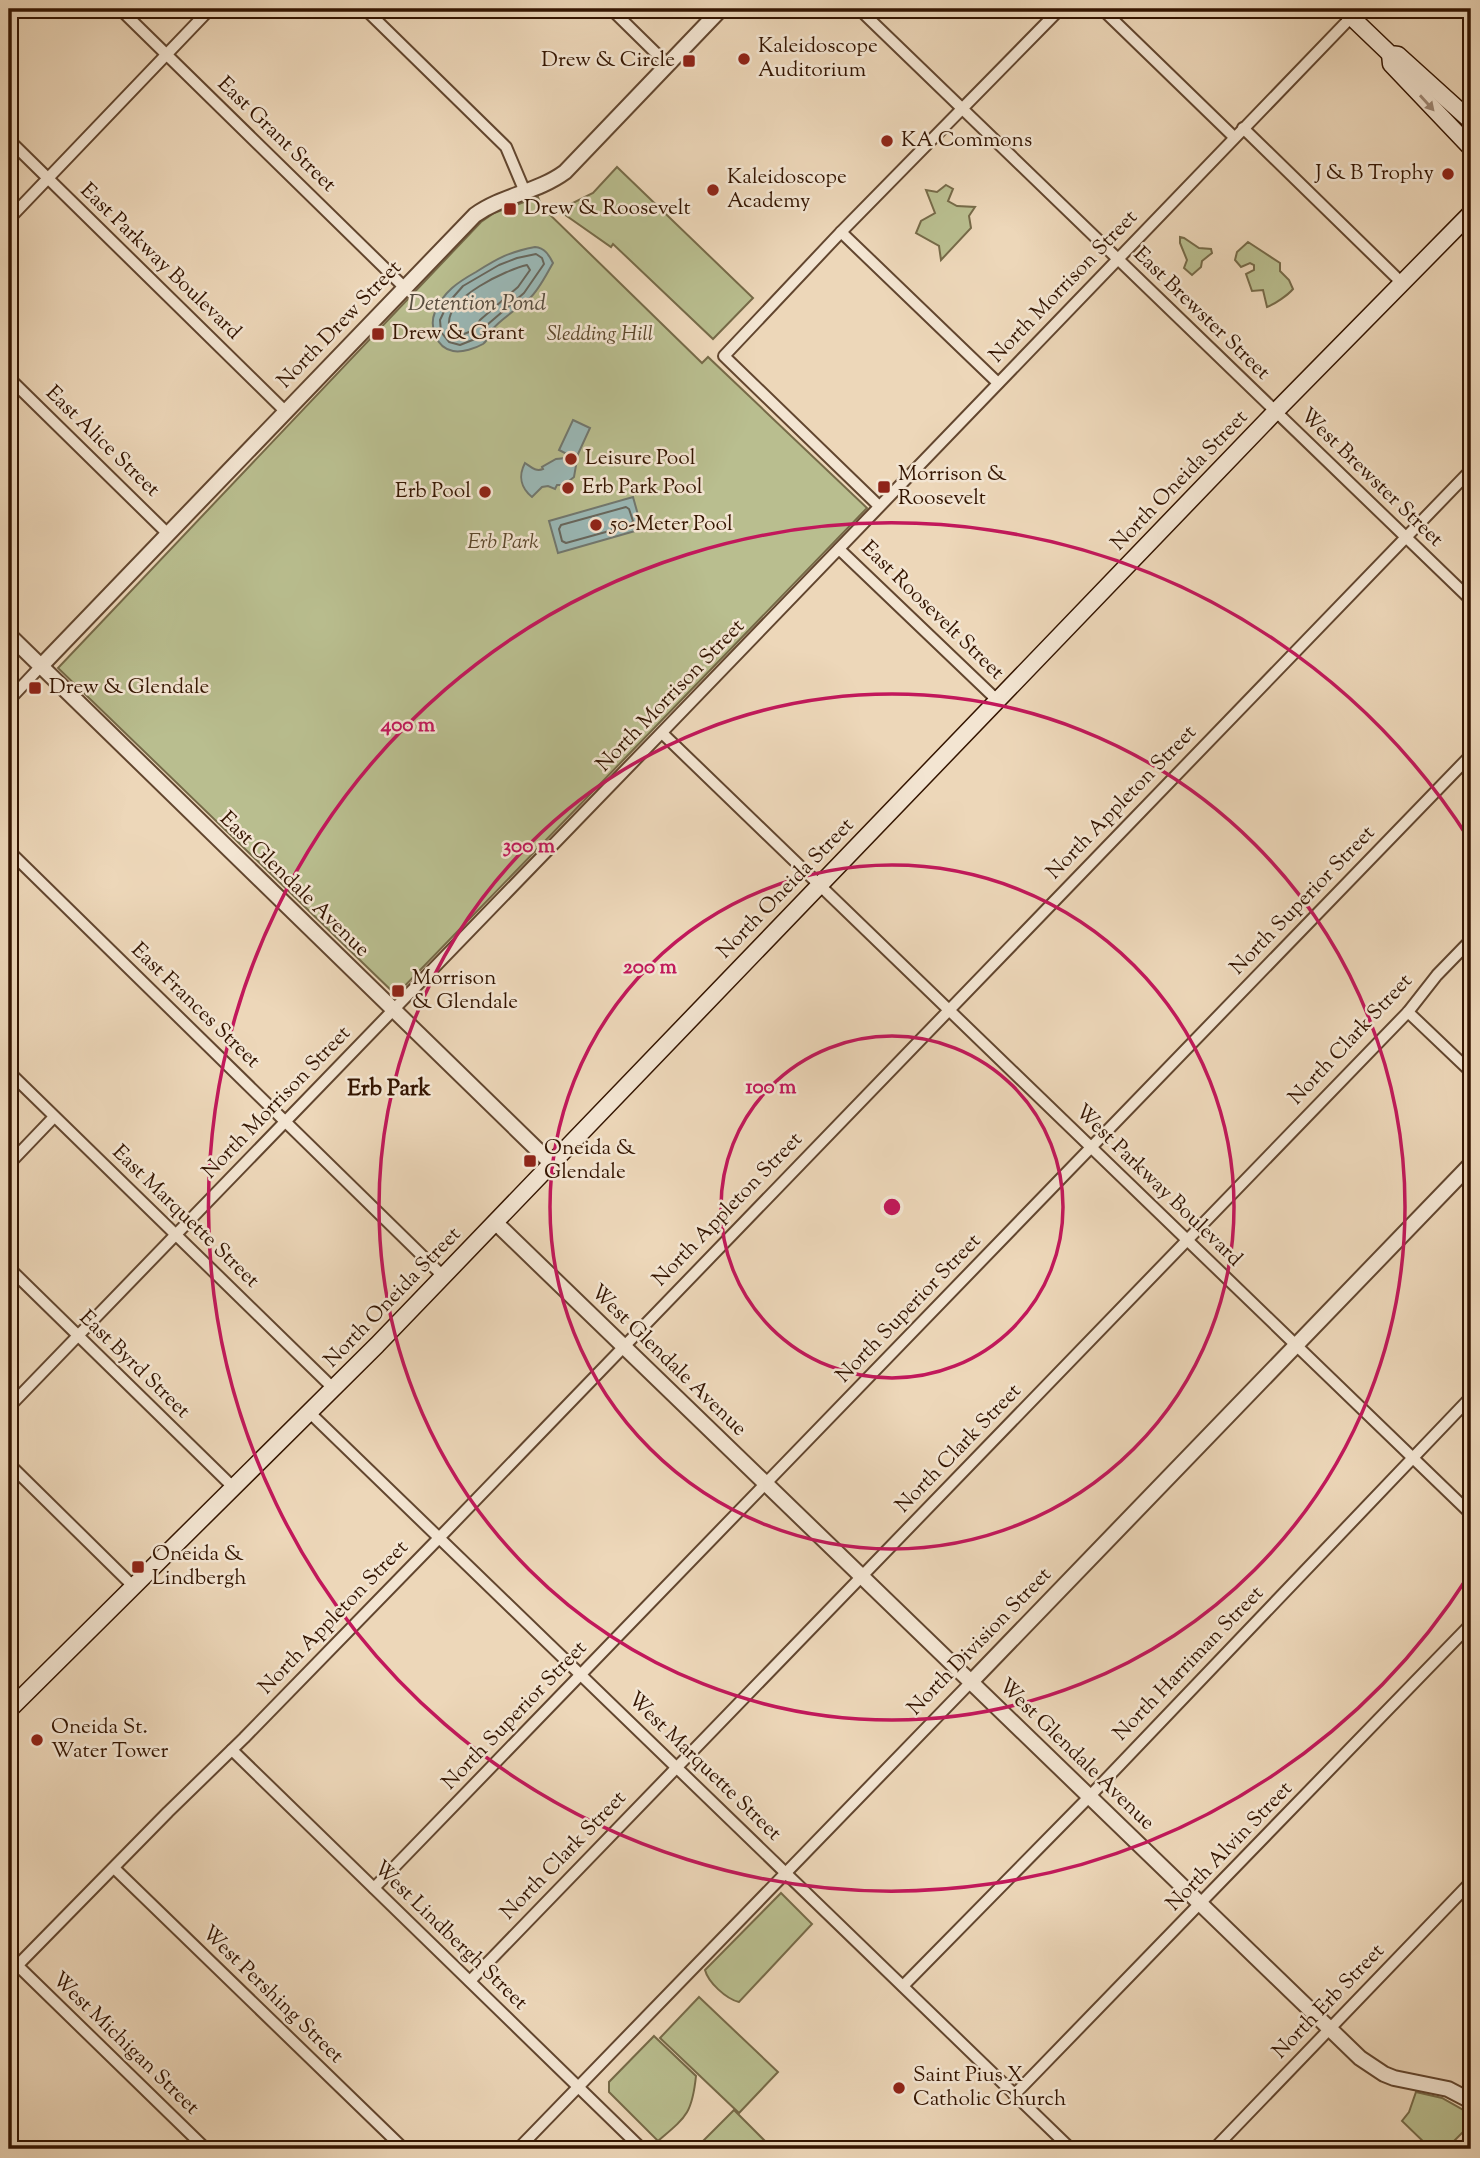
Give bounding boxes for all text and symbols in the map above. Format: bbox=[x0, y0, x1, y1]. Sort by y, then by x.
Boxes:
place label: Kaleidoscope Auditorium bbox=[758, 32, 878, 86]
place label: Drew & Circle bbox=[541, 46, 675, 76]
marker: Kaleidoscope Auditorium bbox=[736, 51, 752, 67]
marker: Drew & Circle bbox=[681, 53, 697, 69]
street label: East Grant Street bbox=[210, 70, 342, 200]
one-way arrow bbox=[1419, 94, 1435, 112]
place label: KA Commons bbox=[901, 126, 1032, 156]
marker: KA Commons bbox=[879, 133, 895, 149]
place label: J & B Trophy bbox=[1314, 159, 1435, 189]
place label: Kaleidoscope Academy bbox=[727, 163, 847, 217]
marker: J & B Trophy bbox=[1440, 166, 1456, 182]
street label: East Parkway Boulevard bbox=[73, 177, 248, 347]
marker: Kaleidoscope Academy bbox=[705, 182, 721, 198]
place label: Drew & Roosevelt bbox=[524, 194, 691, 224]
marker: Drew & Roosevelt bbox=[502, 201, 518, 217]
street label: North Morrison Street bbox=[983, 204, 1145, 370]
street label: East Brewster Street bbox=[1126, 241, 1276, 387]
street label: North Drew Street bbox=[271, 254, 409, 396]
water label: Detention Pond bbox=[408, 288, 547, 321]
place label: Drew & Grant bbox=[392, 319, 525, 349]
park label: Sledding Hill bbox=[547, 320, 653, 350]
marker: Drew & Grant bbox=[370, 326, 386, 342]
street label: East Alice Street bbox=[38, 379, 166, 505]
street label: West Brewster Street bbox=[1293, 402, 1449, 554]
street label: North Oneida Street bbox=[1105, 404, 1255, 558]
place label: Leisure Pool bbox=[585, 444, 696, 474]
marker: Leisure Pool bbox=[563, 451, 579, 467]
place label: Morrison & Roosevelt bbox=[898, 460, 1007, 514]
place label: Erb Park Pool bbox=[582, 473, 703, 503]
place label: Erb Pool bbox=[395, 477, 471, 507]
marker: Morrison & Roosevelt bbox=[876, 479, 892, 495]
marker: Erb Park Pool bbox=[560, 480, 576, 496]
marker: Erb Pool bbox=[477, 484, 493, 500]
place label: 50-Meter Pool bbox=[609, 510, 733, 540]
marker: 50-Meter Pool bbox=[588, 517, 604, 533]
park label: Erb Park bbox=[467, 528, 539, 558]
street label: East Roosevelt Street bbox=[854, 535, 1010, 687]
street label: North Morrison Street bbox=[590, 613, 752, 779]
place label: Drew & Glendale bbox=[49, 673, 209, 703]
marker: Drew & Glendale bbox=[27, 680, 43, 696]
text: 400 m bbox=[380, 711, 436, 741]
street label: North Appleton Street bbox=[1040, 719, 1204, 887]
street label: East Glendale Avenue bbox=[212, 805, 376, 965]
street label: North Oneida Street bbox=[711, 812, 861, 966]
street label: North Superior Street bbox=[1224, 819, 1382, 983]
text: 300 m bbox=[503, 832, 556, 862]
street label: East Frances Street bbox=[124, 936, 266, 1076]
text: 200 m bbox=[623, 953, 678, 983]
place label: Morrison & Glendale bbox=[412, 964, 518, 1018]
street label: North Clark Street bbox=[1282, 968, 1420, 1112]
marker: Morrison & Glendale bbox=[390, 983, 406, 999]
street label: North Morrison Street bbox=[196, 1020, 358, 1186]
district label: Erb Park bbox=[347, 1073, 431, 1106]
text: 100 m bbox=[746, 1073, 797, 1103]
street label: West Parkway Boulevard bbox=[1067, 1098, 1249, 1274]
street label: North Appleton Street bbox=[646, 1126, 810, 1294]
place label: Oneida & Glendale bbox=[544, 1134, 636, 1188]
street label: East Marquette Street bbox=[104, 1138, 266, 1296]
marker: Oneida & Glendale bbox=[522, 1153, 538, 1169]
centre of rings bbox=[880, 1195, 904, 1219]
street label: North Oneida Street bbox=[318, 1221, 468, 1375]
street label: North Superior Street bbox=[830, 1227, 988, 1391]
street label: West Glendale Avenue bbox=[583, 1278, 753, 1444]
street label: East Byrd Street bbox=[72, 1304, 196, 1426]
street label: North Clark Street bbox=[889, 1377, 1029, 1521]
street label: North Appleton Street bbox=[252, 1534, 416, 1702]
place label: Oneida & Lindbergh bbox=[152, 1540, 247, 1594]
marker: Oneida & Lindbergh bbox=[130, 1559, 146, 1575]
street label: North Division Street bbox=[901, 1561, 1059, 1723]
street label: North Harriman Street bbox=[1107, 1580, 1271, 1748]
street label: North Superior Street bbox=[436, 1634, 594, 1798]
street label: West Glendale Avenue bbox=[991, 1672, 1161, 1838]
street label: West Marquette Street bbox=[620, 1685, 788, 1849]
place label: Oneida St. Water Tower bbox=[51, 1713, 169, 1767]
marker: Oneida St. Water Tower bbox=[29, 1732, 45, 1748]
street label: North Alvin Street bbox=[1160, 1775, 1300, 1919]
street label: North Clark Street bbox=[494, 1784, 634, 1928]
street label: West Lindbergh Street bbox=[366, 1854, 534, 2018]
street label: West Pershing Street bbox=[194, 1919, 350, 2071]
street label: North Erb Street bbox=[1266, 1938, 1392, 2066]
street label: West Michigan Street bbox=[45, 1966, 205, 2122]
place label: Saint Pius X Catholic Church bbox=[913, 2061, 1066, 2115]
marker: Saint Pius X Catholic Church bbox=[891, 2080, 907, 2096]

